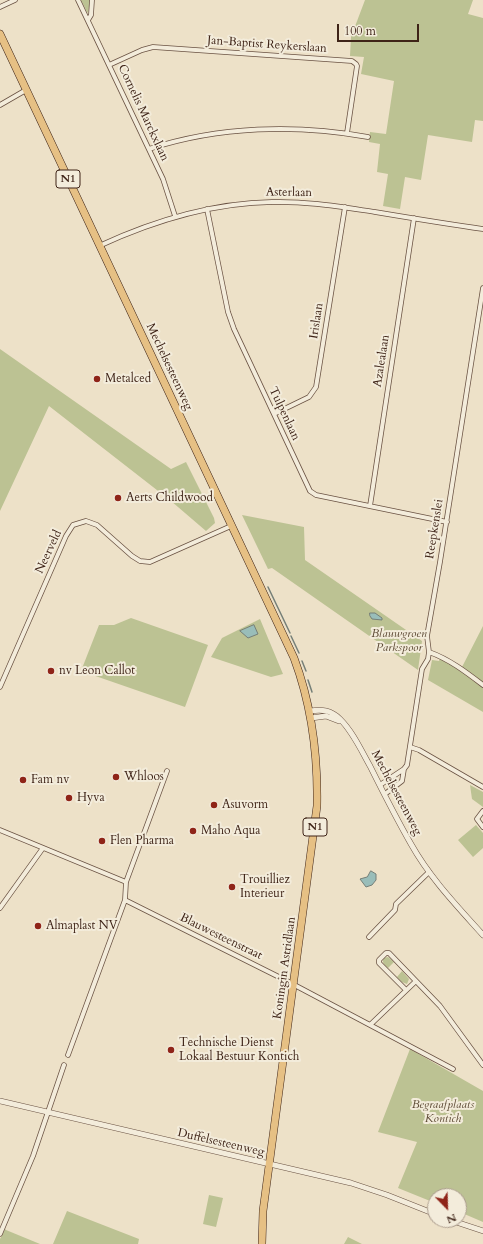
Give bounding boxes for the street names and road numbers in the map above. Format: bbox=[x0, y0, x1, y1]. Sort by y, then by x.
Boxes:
street label: Jan-Baptist Reykerslaan bbox=[207, 34, 327, 56]
street label: Cornelis Marckxlaan bbox=[114, 62, 172, 164]
road number: N1 bbox=[56, 170, 80, 188]
street label: Asterlaan bbox=[266, 185, 312, 201]
street label: Irislaan bbox=[307, 302, 327, 340]
street label: Mechelsesteenweg bbox=[143, 321, 195, 413]
street label: Azalealaan bbox=[371, 334, 393, 388]
street label: Tulpenlaan bbox=[265, 385, 303, 443]
street label: Reepkenslei bbox=[423, 498, 447, 560]
street label: Neerveld bbox=[33, 528, 65, 576]
street label: Mechelsesteenweg bbox=[368, 748, 424, 838]
road number: N1 bbox=[303, 818, 327, 836]
street label: Blauwesteenstraat bbox=[177, 911, 265, 963]
street label: Koningin Astridlaan bbox=[271, 916, 299, 1020]
street label: Duffelsesteenweg bbox=[176, 1126, 266, 1160]

